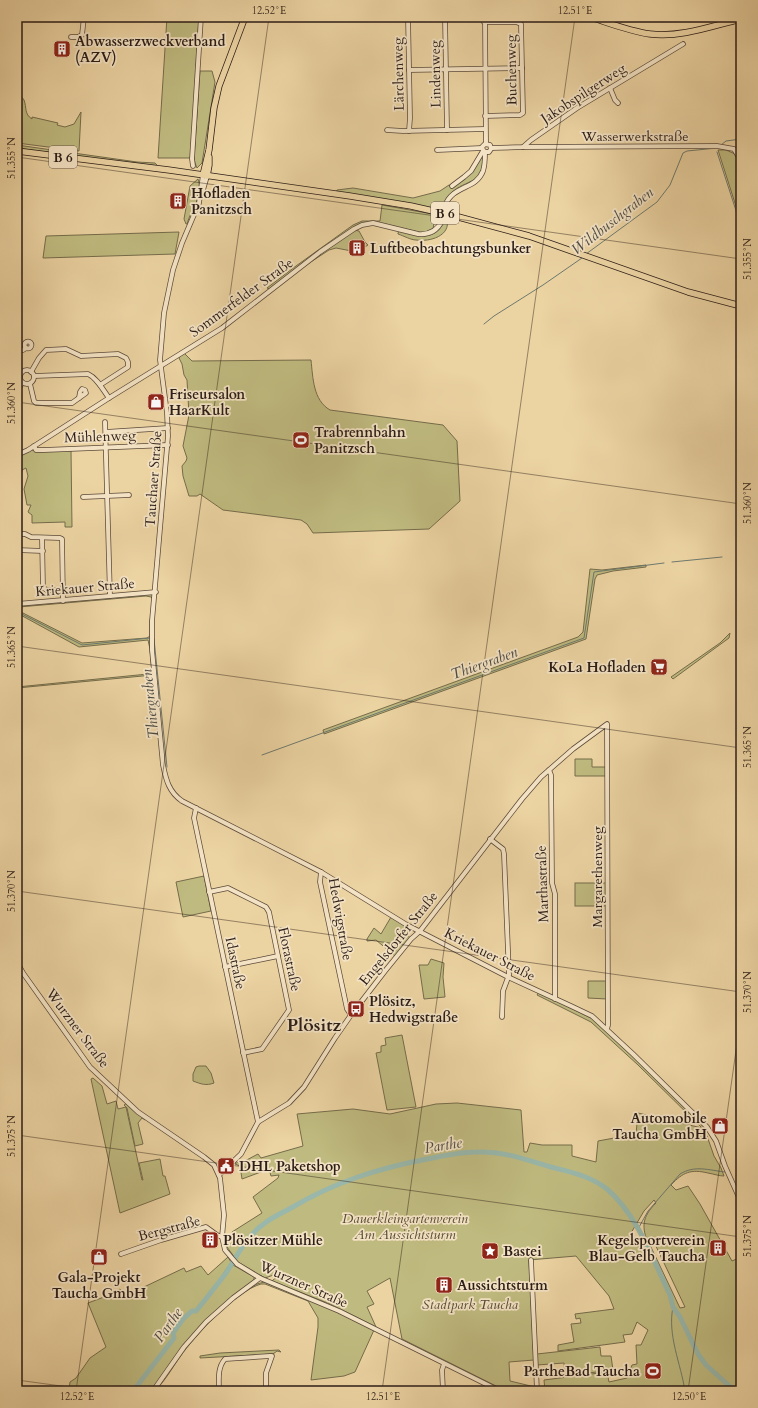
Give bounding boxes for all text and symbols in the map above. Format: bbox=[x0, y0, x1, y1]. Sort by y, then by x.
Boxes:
text: 12.52°E bbox=[252, 4, 286, 18]
text: 12.51°E bbox=[558, 4, 592, 18]
place label: Abwasserzweckverband (AZV) bbox=[75, 32, 226, 67]
street label: Buchenweg bbox=[501, 34, 522, 106]
street label: Lärchenweg bbox=[388, 37, 409, 111]
building icon: Abwasserzweckverband (AZV) bbox=[52, 39, 72, 59]
street label: Lindenweg bbox=[425, 40, 446, 108]
street label: Jakobspilgerweg bbox=[535, 59, 630, 129]
street label: Wasserwerkstraße bbox=[580, 127, 689, 146]
text: 51.355°N bbox=[5, 137, 19, 179]
road number: B 6 bbox=[49, 146, 77, 168]
water label: Wildbuschgraben bbox=[567, 182, 658, 259]
place label: Hofladen Panitzsch bbox=[191, 184, 252, 219]
building icon: Hofladen Panitzsch bbox=[168, 191, 188, 211]
road number: B 6 bbox=[431, 202, 459, 224]
building icon: Luftbeobachtungsbunker bbox=[347, 238, 367, 258]
text: 51.355°N bbox=[741, 238, 755, 280]
place label: Luftbeobachtungsbunker bbox=[370, 239, 531, 258]
street label: Sommerfelder Straße bbox=[186, 253, 297, 341]
text: 51.360°N bbox=[5, 382, 19, 424]
place label: Friseursalon HaarKult bbox=[169, 385, 245, 420]
shop icon: Friseursalon HaarKult bbox=[146, 392, 166, 412]
place label: Trabrennbahn Panitzsch bbox=[314, 423, 406, 458]
street label: Mühlenweg bbox=[64, 426, 136, 447]
street label: Tauchaer Straße bbox=[141, 430, 166, 528]
sports icon: Trabrennbahn Panitzsch bbox=[291, 430, 311, 450]
text: 51.360°N bbox=[741, 482, 755, 524]
street label: Kriekauer Straße bbox=[35, 574, 135, 601]
text: 51.365°N bbox=[5, 626, 19, 668]
water label: Thiergraben bbox=[448, 641, 521, 684]
supermarket icon: KoLa Hofladen bbox=[649, 657, 669, 677]
place label: KoLa Hofladen bbox=[548, 658, 646, 677]
water label: Thiergraben bbox=[136, 668, 164, 740]
text: 51.365°N bbox=[741, 726, 755, 768]
street label: Margarethenweg bbox=[588, 826, 607, 928]
street label: Marthastraße bbox=[532, 845, 553, 923]
text: 51.370°N bbox=[5, 870, 19, 912]
street label: Hedwigstraße bbox=[324, 876, 357, 962]
street label: Engelsdorfer Straße bbox=[355, 887, 442, 989]
street label: Kriekauer Straße bbox=[441, 923, 538, 986]
street label: Florastraße bbox=[273, 925, 306, 993]
street label: Idastraße bbox=[221, 935, 250, 991]
text: 51.370°N bbox=[741, 971, 755, 1013]
street label: Wurzner Straße bbox=[41, 984, 114, 1072]
place label: Plösitz, Hedwigstraße bbox=[369, 992, 458, 1027]
bus stop icon: Plösitz, Hedwigstraße bbox=[346, 999, 366, 1019]
district label: Plösitz bbox=[287, 1013, 342, 1038]
place label: Automobile Taucha GmbH bbox=[612, 1109, 707, 1144]
text: 51.375°N bbox=[5, 1115, 19, 1157]
shop icon: Automobile Taucha GmbH bbox=[710, 1116, 730, 1136]
water label: Parthe bbox=[423, 1132, 463, 1158]
public building icon: DHL Paketshop bbox=[216, 1156, 236, 1176]
place label: DHL Paketshop bbox=[239, 1157, 341, 1176]
park label: Dauerkleingartenverein Am Aussichtsturm bbox=[342, 1209, 468, 1244]
street label: Bergstraße bbox=[136, 1211, 202, 1246]
text: 51.375°N bbox=[741, 1215, 755, 1257]
building icon: Plösitzer Mühle bbox=[200, 1230, 220, 1250]
place label: Plösitzer Mühle bbox=[223, 1231, 323, 1250]
place label: Kegelsportverein Blau-Gelb Taucha bbox=[589, 1231, 705, 1266]
building icon: Kegelsportverein Blau-Gelb Taucha bbox=[708, 1238, 728, 1258]
place icon: Bastei bbox=[480, 1241, 500, 1261]
place label: Bastei bbox=[503, 1242, 542, 1261]
shop icon: Gala-Projekt Taucha GmbH bbox=[89, 1247, 109, 1267]
street label: Wurzner Straße bbox=[256, 1256, 351, 1312]
place label: Gala-Projekt Taucha GmbH bbox=[52, 1268, 146, 1303]
building icon: Aussichtsturm bbox=[434, 1275, 454, 1295]
place label: Aussichtsturm bbox=[457, 1276, 548, 1295]
park label: Stadtpark Taucha bbox=[422, 1295, 518, 1314]
water label: Parthe bbox=[149, 1304, 187, 1346]
sports icon: PartheBad Taucha bbox=[643, 1361, 663, 1381]
place label: PartheBad Taucha bbox=[524, 1362, 640, 1381]
text: 12.52°E bbox=[60, 1390, 94, 1404]
text: 12.51°E bbox=[366, 1390, 400, 1404]
text: 12.50°E bbox=[672, 1390, 706, 1404]

